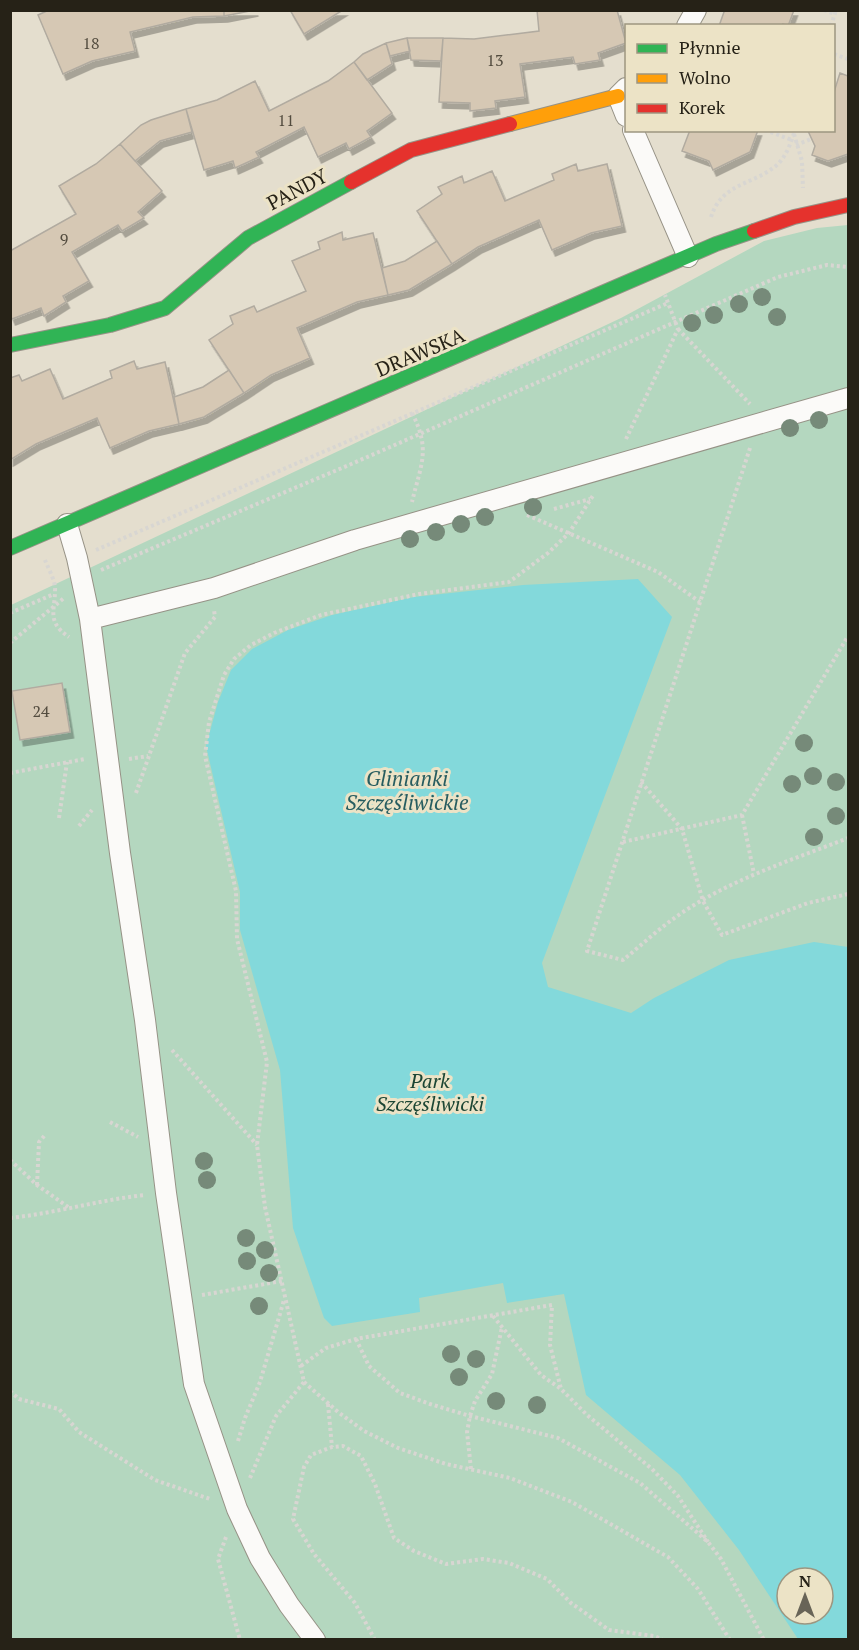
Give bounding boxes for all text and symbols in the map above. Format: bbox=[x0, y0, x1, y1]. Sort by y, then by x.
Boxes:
legend bbox=[625, 24, 835, 132]
house number: 18 bbox=[82, 32, 100, 54]
text: Płynnie bbox=[679, 35, 741, 59]
house number: 13 bbox=[486, 49, 504, 71]
text: Wolno bbox=[679, 65, 731, 89]
text: Korek bbox=[679, 95, 726, 119]
house number: 11 bbox=[277, 109, 295, 131]
street label: PANDY bbox=[262, 162, 332, 216]
house number: 9 bbox=[60, 228, 68, 250]
street label: DRAWSKA bbox=[371, 321, 469, 383]
house number: 24 bbox=[32, 700, 50, 722]
water label: Glinianki Szczęśliwickie bbox=[346, 764, 469, 816]
park label: Park Szczęśliwicki bbox=[376, 1067, 484, 1117]
north arrow bbox=[775, 1566, 835, 1626]
text: N bbox=[799, 1570, 811, 1592]

